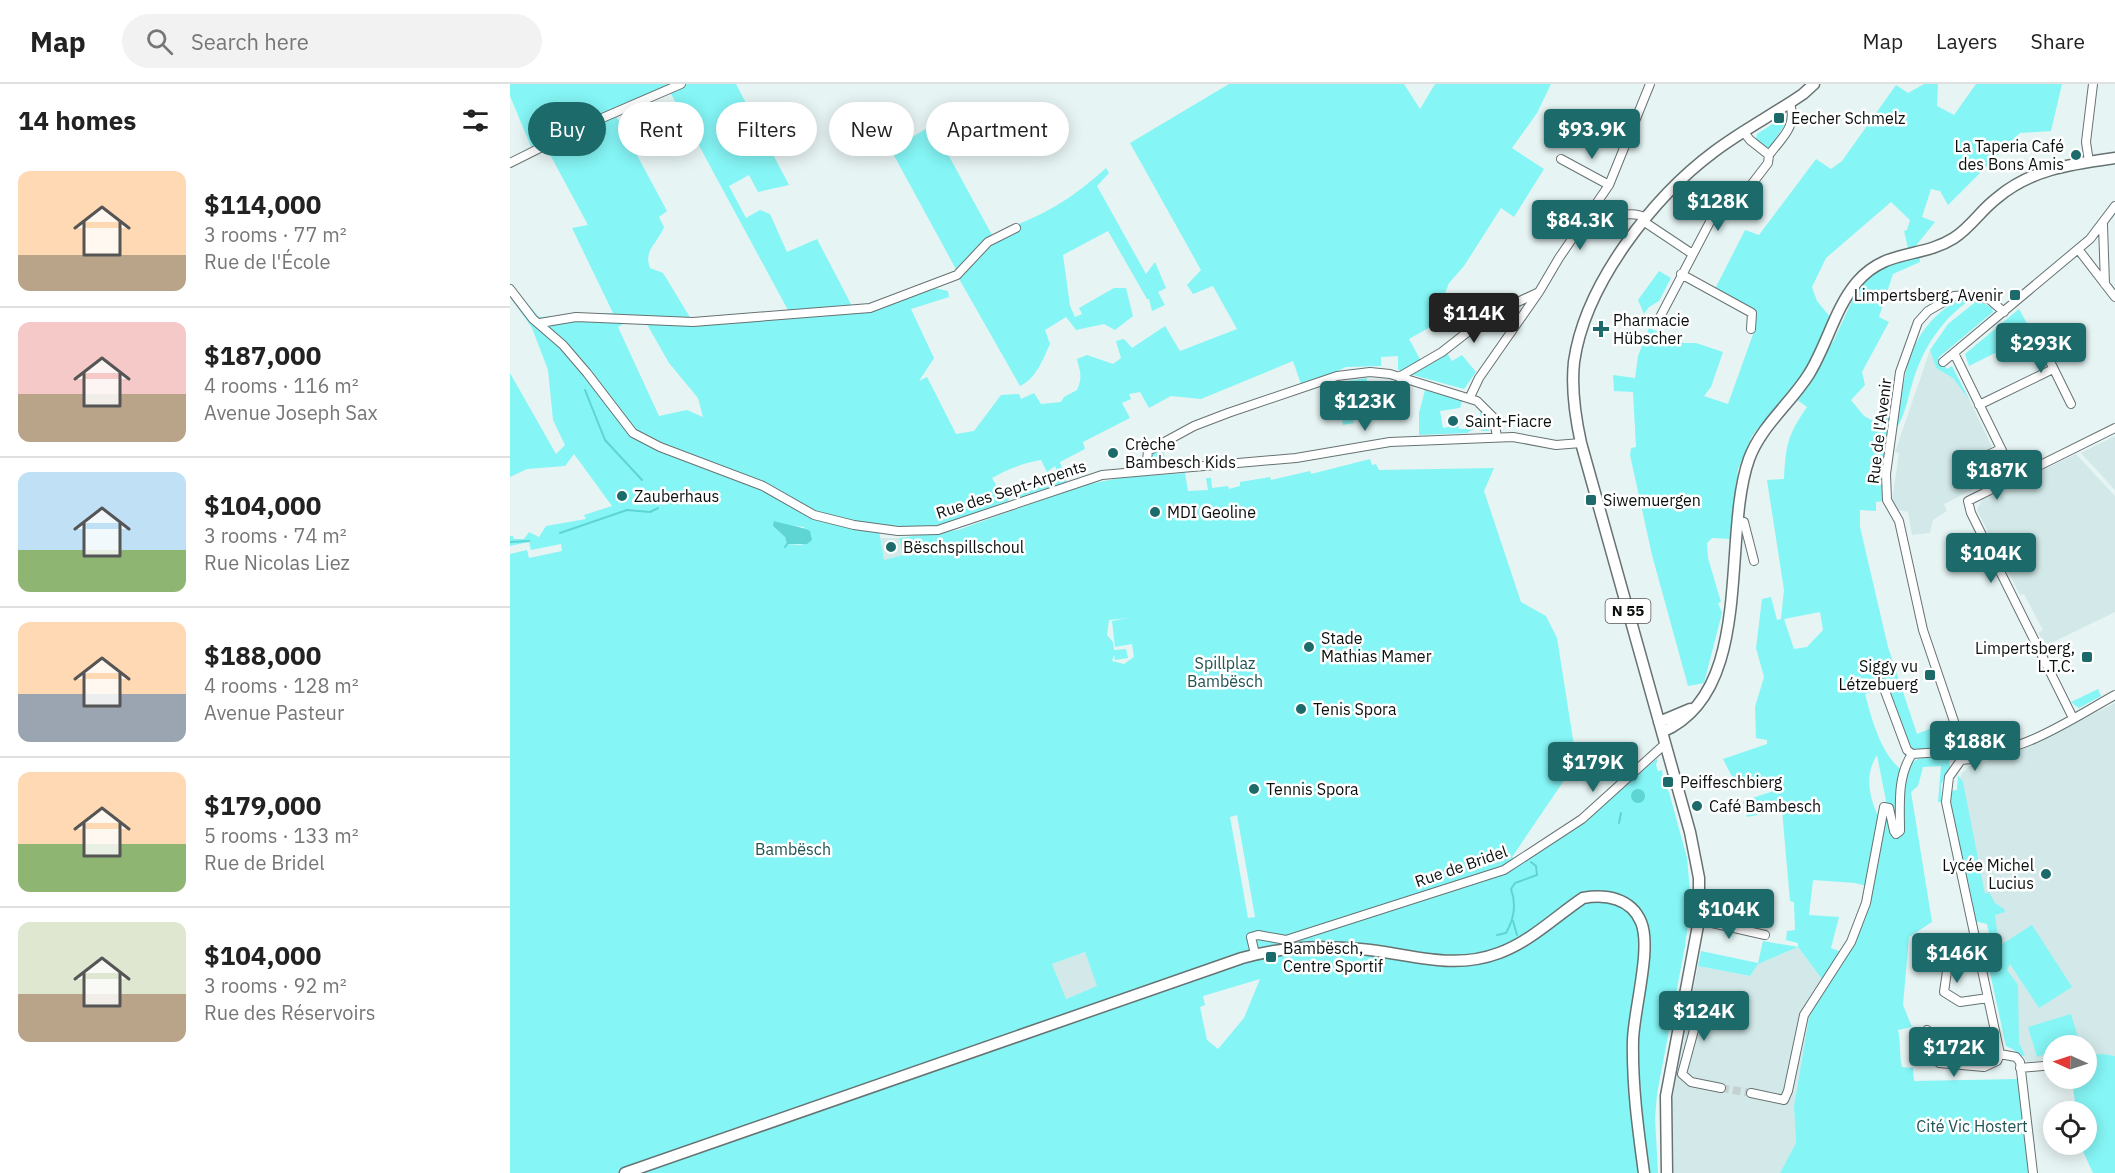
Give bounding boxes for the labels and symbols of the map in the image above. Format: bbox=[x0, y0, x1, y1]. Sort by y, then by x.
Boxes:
place label: Eecher Schmelz bbox=[1791, 108, 1905, 128]
pin: $93.9K bbox=[1543, 109, 1641, 160]
marker: Eecher Schmelz bbox=[1772, 111, 1786, 125]
place label: La Taperia Café des Bons Amis bbox=[1954, 136, 2064, 174]
marker: La Taperia Café des Bons Amis bbox=[2069, 148, 2083, 162]
pin: $128K bbox=[1676, 181, 1760, 232]
pin: $84.3K bbox=[1531, 200, 1629, 251]
place label: Limpertsberg, Avenir bbox=[1854, 285, 2003, 305]
marker: Limpertsberg, Avenir bbox=[2008, 288, 2022, 302]
pin: $114K bbox=[1432, 293, 1516, 344]
place label: Pharmacie Hübscher bbox=[1613, 310, 1690, 348]
marker: Pharmacie Hübscher bbox=[1594, 322, 1608, 336]
pin: $293K bbox=[1999, 323, 2083, 374]
street label: Rue de l'Avenir bbox=[1863, 377, 1895, 485]
pin: $123K bbox=[1323, 381, 1407, 432]
place label: Saint-Fiacre bbox=[1465, 411, 1552, 431]
marker: Saint-Fiacre bbox=[1446, 414, 1460, 428]
place label: Crèche Bambesch Kids bbox=[1125, 434, 1236, 472]
marker: Crèche Bambesch Kids bbox=[1106, 446, 1120, 460]
pin: $187K bbox=[1955, 450, 2039, 501]
street label: Rue des Sept-Arpents bbox=[933, 455, 1089, 523]
place label: Zauberhaus bbox=[634, 486, 719, 506]
marker: Zauberhaus bbox=[615, 489, 629, 503]
place label: Siwemuergen bbox=[1603, 490, 1701, 510]
marker: Siwemuergen bbox=[1584, 493, 1598, 507]
place label: MDI Geoline bbox=[1167, 502, 1256, 522]
marker: MDI Geoline bbox=[1148, 505, 1162, 519]
pin: $104K bbox=[1949, 533, 2033, 584]
place label: Bëschspillschoul bbox=[903, 537, 1024, 557]
marker: Bëschspillschoul bbox=[884, 540, 898, 554]
road number: N 55 bbox=[1606, 599, 1650, 623]
place label: Stade Mathias Mamer bbox=[1321, 628, 1432, 666]
place label: Limpertsberg, L.T.C. bbox=[1975, 638, 2075, 676]
marker: Stade Mathias Mamer bbox=[1302, 640, 1316, 654]
marker: Limpertsberg, L.T.C. bbox=[2080, 650, 2094, 664]
park label: Spillplaz Bambësch bbox=[1187, 653, 1263, 691]
place label: Siggy vu Létzebuerg bbox=[1839, 656, 1919, 694]
marker: Siggy vu Létzebuerg bbox=[1923, 668, 1937, 682]
place label: Tenis Spora bbox=[1313, 699, 1397, 719]
marker: Tenis Spora bbox=[1294, 702, 1308, 716]
pin: $188K bbox=[1933, 721, 2017, 772]
pin: $179K bbox=[1551, 742, 1635, 793]
place label: Peiffeschbierg bbox=[1680, 772, 1783, 792]
marker: Peiffeschbierg bbox=[1661, 775, 1675, 789]
place label: Tennis Spora bbox=[1266, 779, 1359, 799]
marker: Tennis Spora bbox=[1247, 782, 1261, 796]
place label: Café Bambesch bbox=[1709, 796, 1821, 816]
marker: Café Bambesch bbox=[1690, 799, 1704, 813]
park label: Bambësch bbox=[755, 839, 831, 859]
street label: Rue de Bridel bbox=[1412, 841, 1510, 891]
place label: Lycée Michel Lucius bbox=[1942, 855, 2034, 893]
marker: Lycée Michel Lucius bbox=[2039, 867, 2053, 881]
pin: $104K bbox=[1687, 889, 1771, 940]
pin: $146K bbox=[1915, 933, 1999, 984]
place label: Bambësch, Centre Sportif bbox=[1283, 938, 1383, 976]
marker: Bambësch, Centre Sportif bbox=[1264, 950, 1278, 964]
pin: $124K bbox=[1662, 991, 1746, 1042]
pin: $172K bbox=[1912, 1027, 1996, 1078]
north arrow bbox=[2043, 1035, 2097, 1089]
park label: Cité Vic Hostert bbox=[1916, 1116, 2028, 1136]

